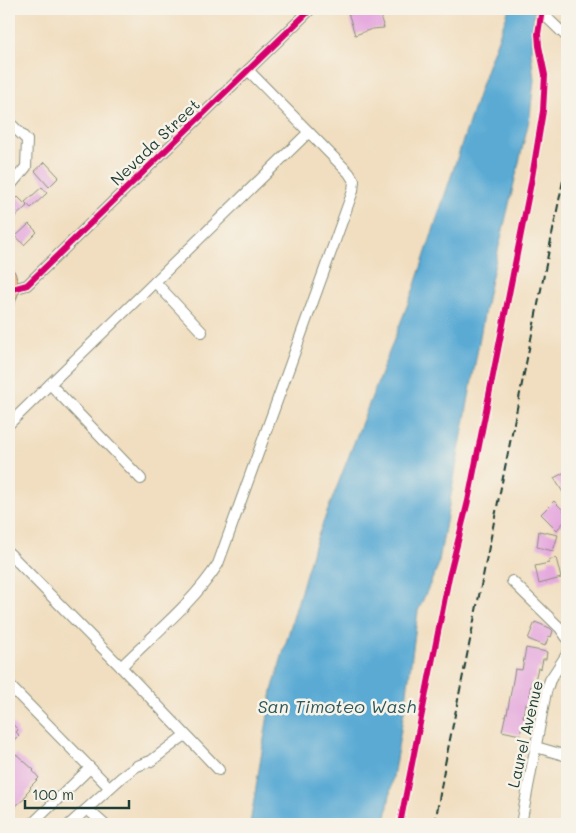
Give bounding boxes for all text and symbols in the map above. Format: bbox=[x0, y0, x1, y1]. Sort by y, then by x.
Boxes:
street label: Nevada Street bbox=[106, 94, 204, 190]
street label: Laurel Avenue bbox=[502, 678, 547, 790]
water label: San Timoteo Wash bbox=[257, 694, 417, 718]
scale bar bbox=[25, 778, 129, 810]
text: 100 m bbox=[32, 784, 74, 804]

